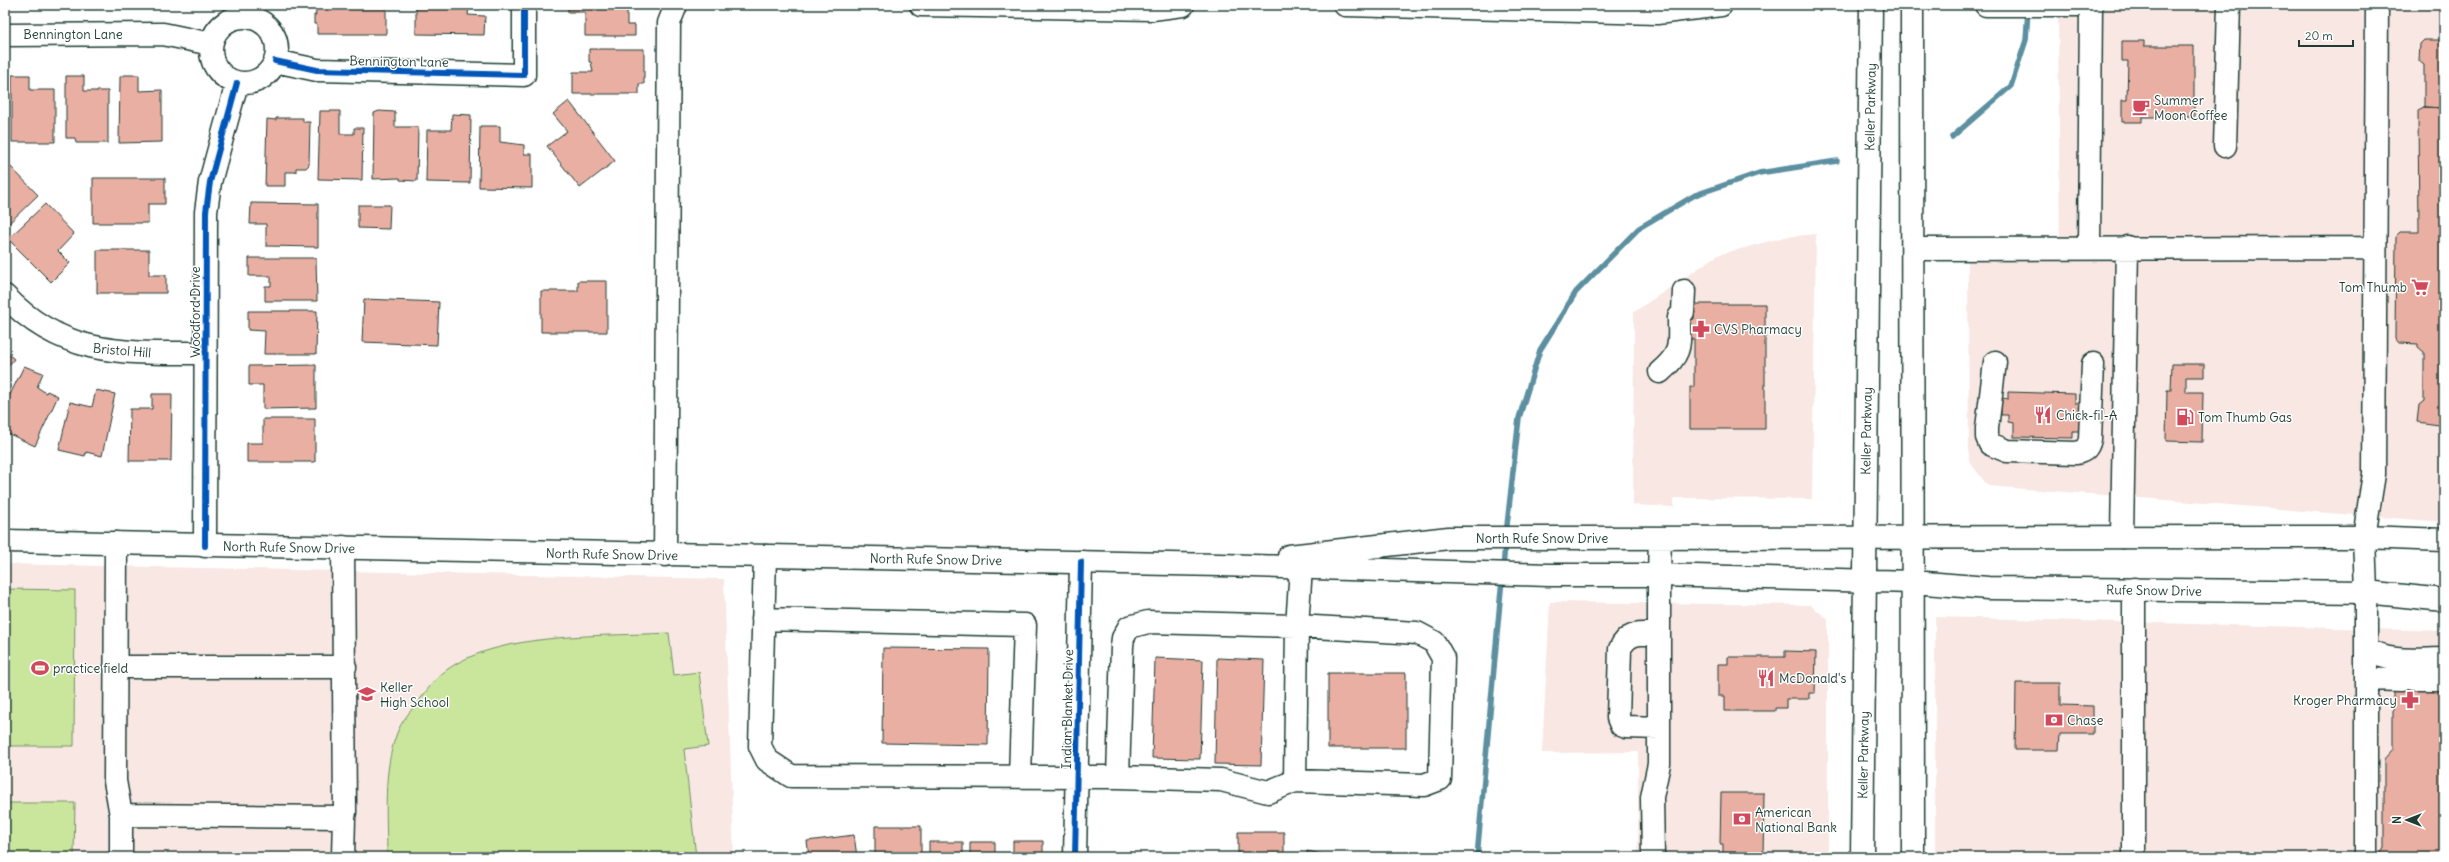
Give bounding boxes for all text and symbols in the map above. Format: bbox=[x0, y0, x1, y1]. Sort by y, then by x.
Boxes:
scale bar bbox=[2299, 22, 2353, 48]
street label: Bennington Lane bbox=[23, 26, 123, 43]
text: 20 m bbox=[2305, 28, 2333, 43]
street label: Bennington Lane bbox=[349, 52, 449, 71]
street label: Keller Parkway bbox=[1861, 63, 1880, 151]
place label: Summer Moon Coffee bbox=[2154, 92, 2228, 124]
cafe icon: Summer Moon Coffee bbox=[2131, 97, 2151, 117]
street label: Woodford Drive bbox=[187, 266, 204, 358]
supermarket icon: Tom Thumb bbox=[2410, 277, 2430, 297]
place label: Tom Thumb bbox=[2339, 279, 2407, 296]
pharmacy icon: CVS Pharmacy bbox=[1691, 319, 1711, 339]
place label: CVS Pharmacy bbox=[1714, 321, 1802, 338]
street label: Bristol Hill bbox=[92, 339, 152, 362]
street label: Keller Parkway bbox=[1857, 387, 1876, 475]
restaurant icon: Chick-fil-A bbox=[2033, 405, 2053, 425]
place label: Chick-fil-A bbox=[2056, 407, 2117, 424]
fuel station icon: Tom Thumb Gas bbox=[2175, 407, 2195, 427]
place label: Tom Thumb Gas bbox=[2198, 409, 2292, 426]
street label: North Rufe Snow Drive bbox=[1476, 530, 1608, 547]
street label: North Rufe Snow Drive bbox=[223, 538, 355, 557]
street label: North Rufe Snow Drive bbox=[546, 545, 678, 564]
street label: North Rufe Snow Drive bbox=[870, 550, 1002, 569]
street label: Rufe Snow Drive bbox=[2106, 581, 2202, 600]
street label: Indian Blanket Drive bbox=[1058, 649, 1077, 769]
sports icon: practice field bbox=[30, 658, 50, 678]
place label: practice field bbox=[53, 660, 128, 677]
restaurant icon: McDonald's bbox=[1756, 668, 1776, 688]
place label: McDonald's bbox=[1779, 670, 1846, 687]
place label: Keller High School bbox=[380, 679, 449, 711]
school or university icon: Keller High School bbox=[357, 684, 377, 704]
pharmacy icon: Kroger Pharmacy bbox=[2400, 690, 2420, 710]
place label: Kroger Pharmacy bbox=[2293, 692, 2397, 709]
bank icon: Chase bbox=[2044, 710, 2064, 730]
street label: Keller Parkway bbox=[1854, 711, 1873, 799]
place label: Chase bbox=[2067, 712, 2103, 729]
north arrow bbox=[2387, 800, 2427, 840]
place label: American National Bank bbox=[1755, 804, 1837, 836]
bank icon: American National Bank bbox=[1732, 809, 1752, 829]
text: N bbox=[2390, 816, 2404, 824]

